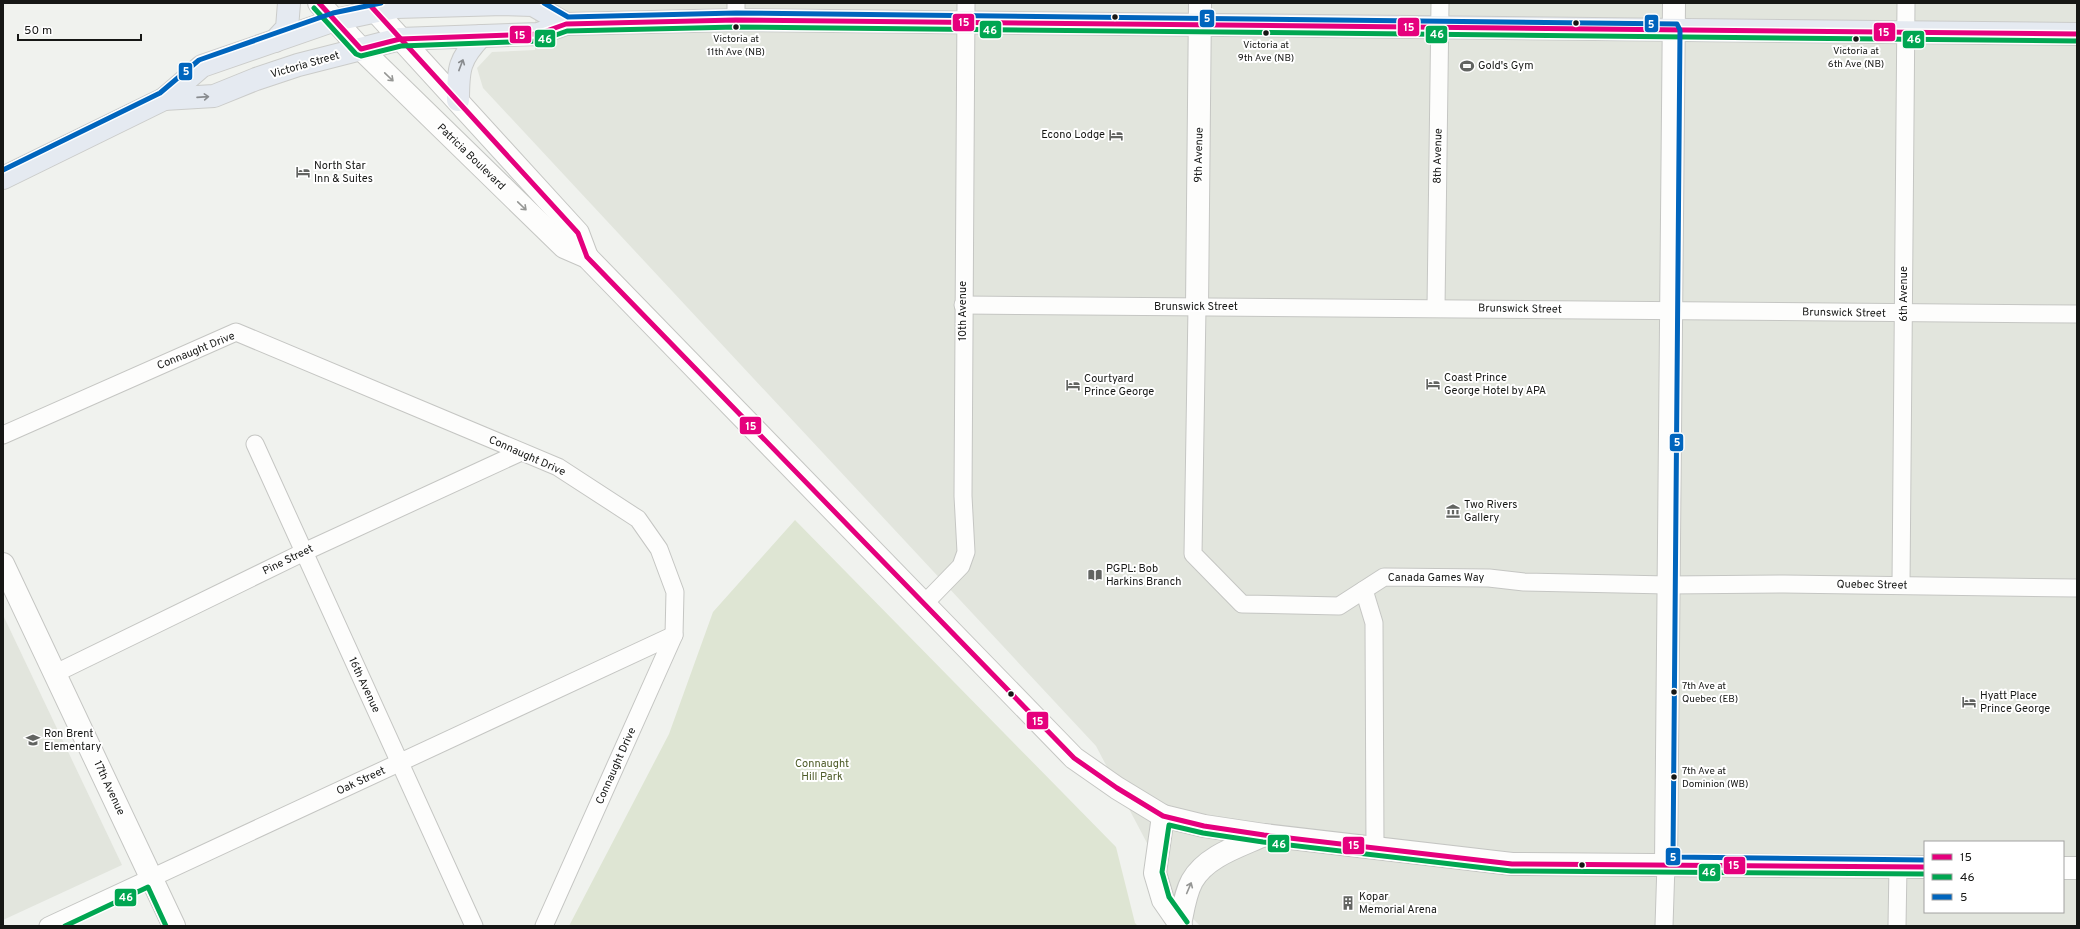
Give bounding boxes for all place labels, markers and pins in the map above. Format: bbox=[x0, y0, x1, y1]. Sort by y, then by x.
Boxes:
unlabelled marker bbox=[1110, 12, 1120, 22]
unlabelled marker bbox=[1571, 18, 1581, 28]
marker: Victoria at 11th Ave (NB) bbox=[731, 22, 741, 32]
marker: Victoria at 9th Ave (NB) bbox=[1261, 28, 1271, 38]
place label: Victoria at 11th Ave (NB) bbox=[707, 33, 765, 59]
marker: Victoria at 6th Ave (NB) bbox=[1851, 34, 1861, 44]
place label: Victoria at 9th Ave (NB) bbox=[1238, 39, 1294, 65]
place label: Victoria at 6th Ave (NB) bbox=[1828, 45, 1884, 71]
sports icon: Gold's Gym bbox=[1459, 58, 1475, 74]
place label: Gold's Gym bbox=[1478, 59, 1533, 73]
hotel icon: Econo Lodge bbox=[1108, 127, 1124, 143]
place label: Econo Lodge bbox=[1041, 128, 1105, 142]
place label: North Star Inn & Suites bbox=[314, 159, 373, 186]
hotel icon: North Star Inn & Suites bbox=[295, 164, 311, 180]
place label: Coast Prince George Hotel by APA bbox=[1444, 371, 1546, 398]
place label: Courtyard Prince George bbox=[1084, 372, 1154, 399]
hotel icon: Coast Prince George Hotel by APA bbox=[1425, 376, 1441, 392]
hotel icon: Courtyard Prince George bbox=[1065, 377, 1081, 393]
place label: Two Rivers Gallery bbox=[1464, 498, 1518, 525]
museum icon: Two Rivers Gallery bbox=[1445, 503, 1461, 519]
place label: PGPL: Bob Harkins Branch bbox=[1106, 562, 1181, 589]
library icon: PGPL: Bob Harkins Branch bbox=[1087, 567, 1103, 583]
place label: 7th Ave at Quebec (EB) bbox=[1682, 680, 1738, 706]
marker: 7th Ave at Quebec (EB) bbox=[1669, 687, 1679, 697]
unlabelled marker bbox=[1006, 689, 1016, 699]
place label: Hyatt Place Prince George bbox=[1980, 689, 2050, 716]
hotel icon: Hyatt Place Prince George bbox=[1961, 694, 1977, 710]
place label: Ron Brent Elementary bbox=[44, 727, 101, 754]
school or university icon: Ron Brent Elementary bbox=[25, 732, 41, 748]
place label: 7th Ave at Dominion (WB) bbox=[1682, 765, 1748, 791]
marker: 7th Ave at Dominion (WB) bbox=[1669, 772, 1679, 782]
unlabelled marker bbox=[1577, 860, 1587, 870]
place label: Kopar Memorial Arena bbox=[1359, 890, 1437, 917]
building icon: Kopar Memorial Arena bbox=[1340, 895, 1356, 911]

